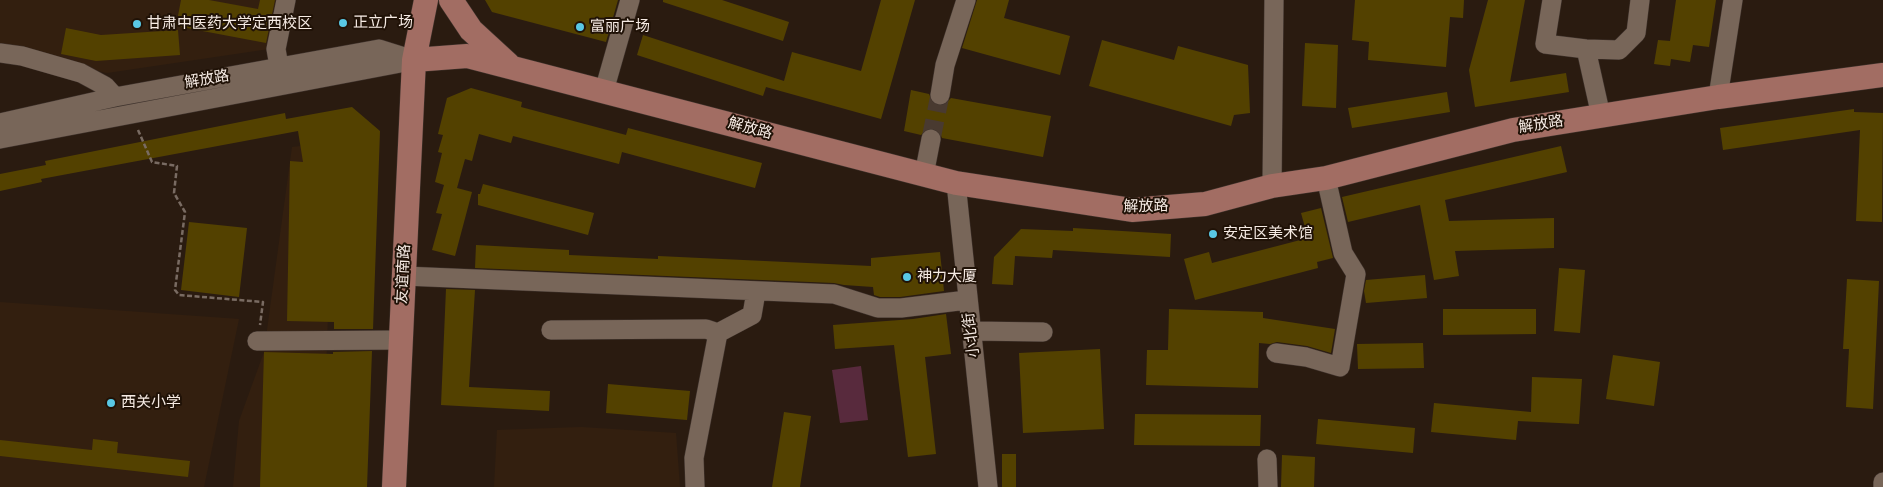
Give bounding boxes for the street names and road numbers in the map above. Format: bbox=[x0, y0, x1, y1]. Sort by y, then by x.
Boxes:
street label: 解放路 bbox=[183, 67, 231, 93]
street label: 解放路 bbox=[1517, 113, 1565, 137]
street label: 解放路 bbox=[726, 114, 774, 144]
street label: 解放路 bbox=[1123, 198, 1169, 216]
street label: 友谊南路 bbox=[393, 244, 415, 304]
street label: 小北街 bbox=[960, 312, 984, 358]

